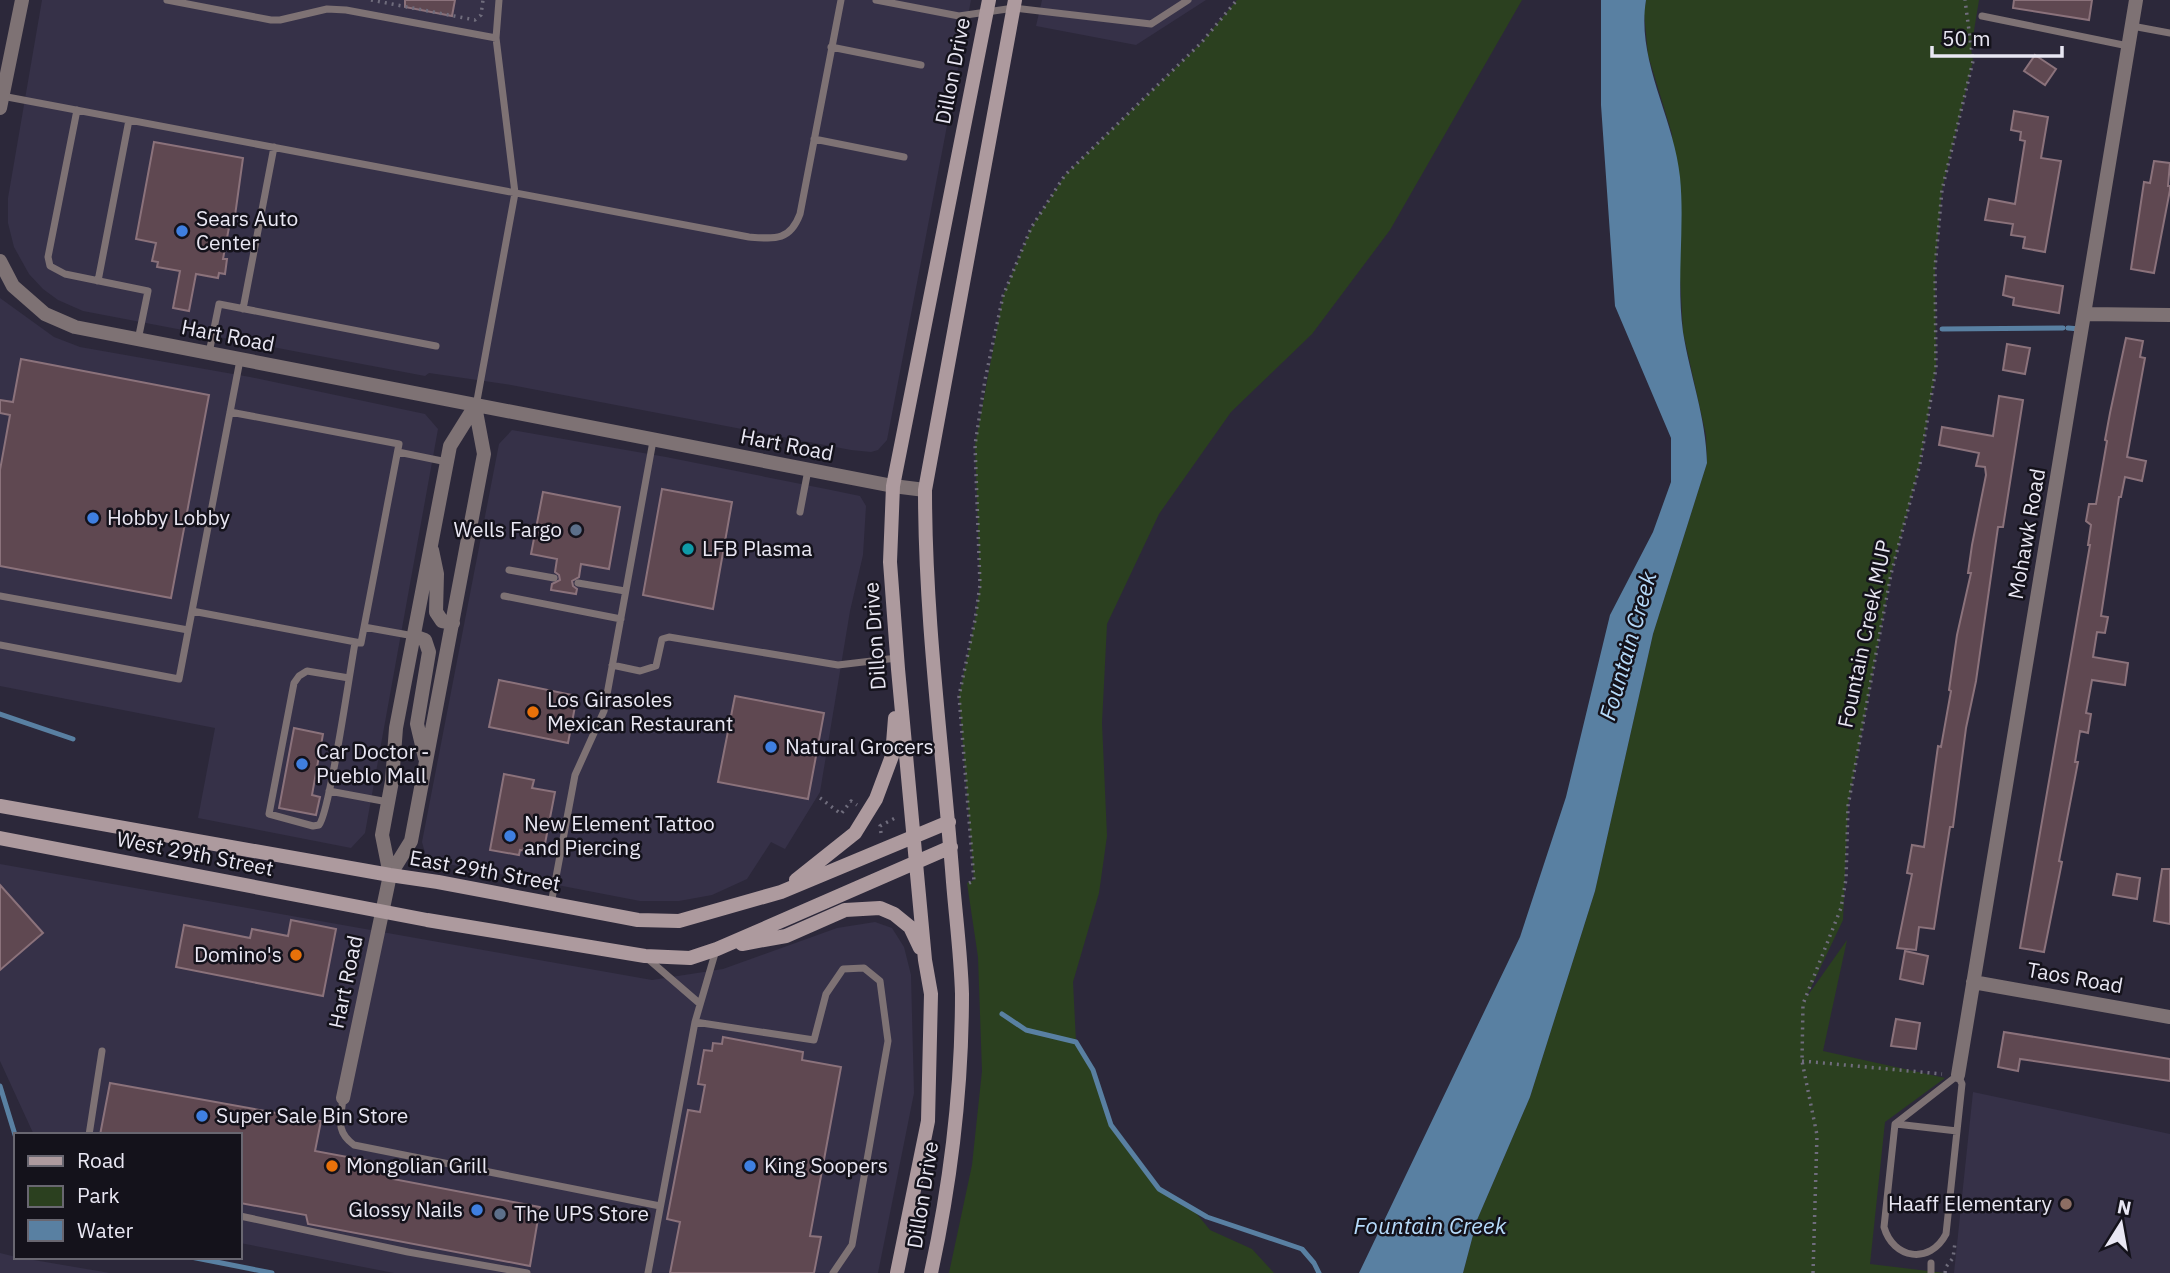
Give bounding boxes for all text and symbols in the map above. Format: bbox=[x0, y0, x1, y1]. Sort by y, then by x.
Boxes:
scale bar bbox=[1932, 14, 2062, 58]
street label: Dillon Drive bbox=[928, 15, 976, 127]
text: 50 m bbox=[1942, 24, 1991, 52]
place label: Sears Auto Center bbox=[196, 204, 298, 256]
marker: Sears Auto Center bbox=[174, 223, 190, 239]
street label: Hart Road bbox=[179, 312, 277, 358]
street label: Hart Road bbox=[738, 421, 836, 467]
street label: Mohawk Road bbox=[2001, 466, 2051, 601]
place label: Hobby Lobby bbox=[107, 503, 231, 531]
marker: Hobby Lobby bbox=[85, 510, 101, 526]
place label: Wells Fargo bbox=[454, 515, 562, 543]
marker: Wells Fargo bbox=[568, 522, 584, 538]
place label: LFB Plasma bbox=[702, 534, 812, 562]
street label: Fountain Creek MUP bbox=[1830, 537, 1898, 730]
marker: LFB Plasma bbox=[680, 541, 696, 557]
water label: Fountain Creek bbox=[1592, 567, 1663, 723]
street label: Dillon Drive bbox=[856, 581, 892, 691]
place label: Los Girasoles Mexican Restaurant bbox=[547, 685, 733, 737]
marker: Los Girasoles Mexican Restaurant bbox=[525, 704, 541, 720]
place label: Natural Grocers bbox=[785, 732, 934, 760]
place label: Car Doctor - Pueblo Mall bbox=[316, 737, 429, 789]
marker: Natural Grocers bbox=[763, 739, 779, 755]
marker: Car Doctor - Pueblo Mall bbox=[294, 756, 310, 772]
place label: New Element Tattoo and Piercing bbox=[524, 809, 715, 861]
street label: West 29th Street bbox=[114, 824, 276, 882]
marker: New Element Tattoo and Piercing bbox=[502, 828, 518, 844]
street label: East 29th Street bbox=[407, 843, 563, 897]
street label: Hart Road bbox=[322, 933, 369, 1031]
place label: Domino's bbox=[194, 940, 282, 968]
marker: Domino's bbox=[288, 947, 304, 963]
street label: Taos Road bbox=[2025, 955, 2125, 999]
place label: Super Sale Bin Store bbox=[216, 1101, 408, 1129]
marker: Super Sale Bin Store bbox=[194, 1108, 210, 1124]
legend bbox=[14, 1133, 242, 1259]
street label: Dillon Drive bbox=[900, 1139, 944, 1250]
text: Road bbox=[77, 1146, 125, 1174]
place label: Mongolian Grill bbox=[346, 1151, 488, 1179]
place label: King Soopers bbox=[764, 1151, 888, 1179]
marker: Mongolian Grill bbox=[324, 1158, 340, 1174]
marker: King Soopers bbox=[742, 1158, 758, 1174]
text: Park bbox=[77, 1181, 120, 1209]
place label: Haaff Elementary bbox=[1888, 1189, 2053, 1217]
north arrow bbox=[2086, 1189, 2156, 1259]
text: N bbox=[2115, 1194, 2133, 1220]
place label: Glossy Nails bbox=[348, 1195, 463, 1223]
marker: Haaff Elementary bbox=[2058, 1196, 2074, 1212]
place label: The UPS Store bbox=[514, 1199, 649, 1227]
marker: Glossy Nails bbox=[469, 1202, 485, 1218]
marker: The UPS Store bbox=[492, 1206, 508, 1222]
water label: Fountain Creek bbox=[1353, 1210, 1508, 1240]
text: Water bbox=[77, 1216, 134, 1244]

